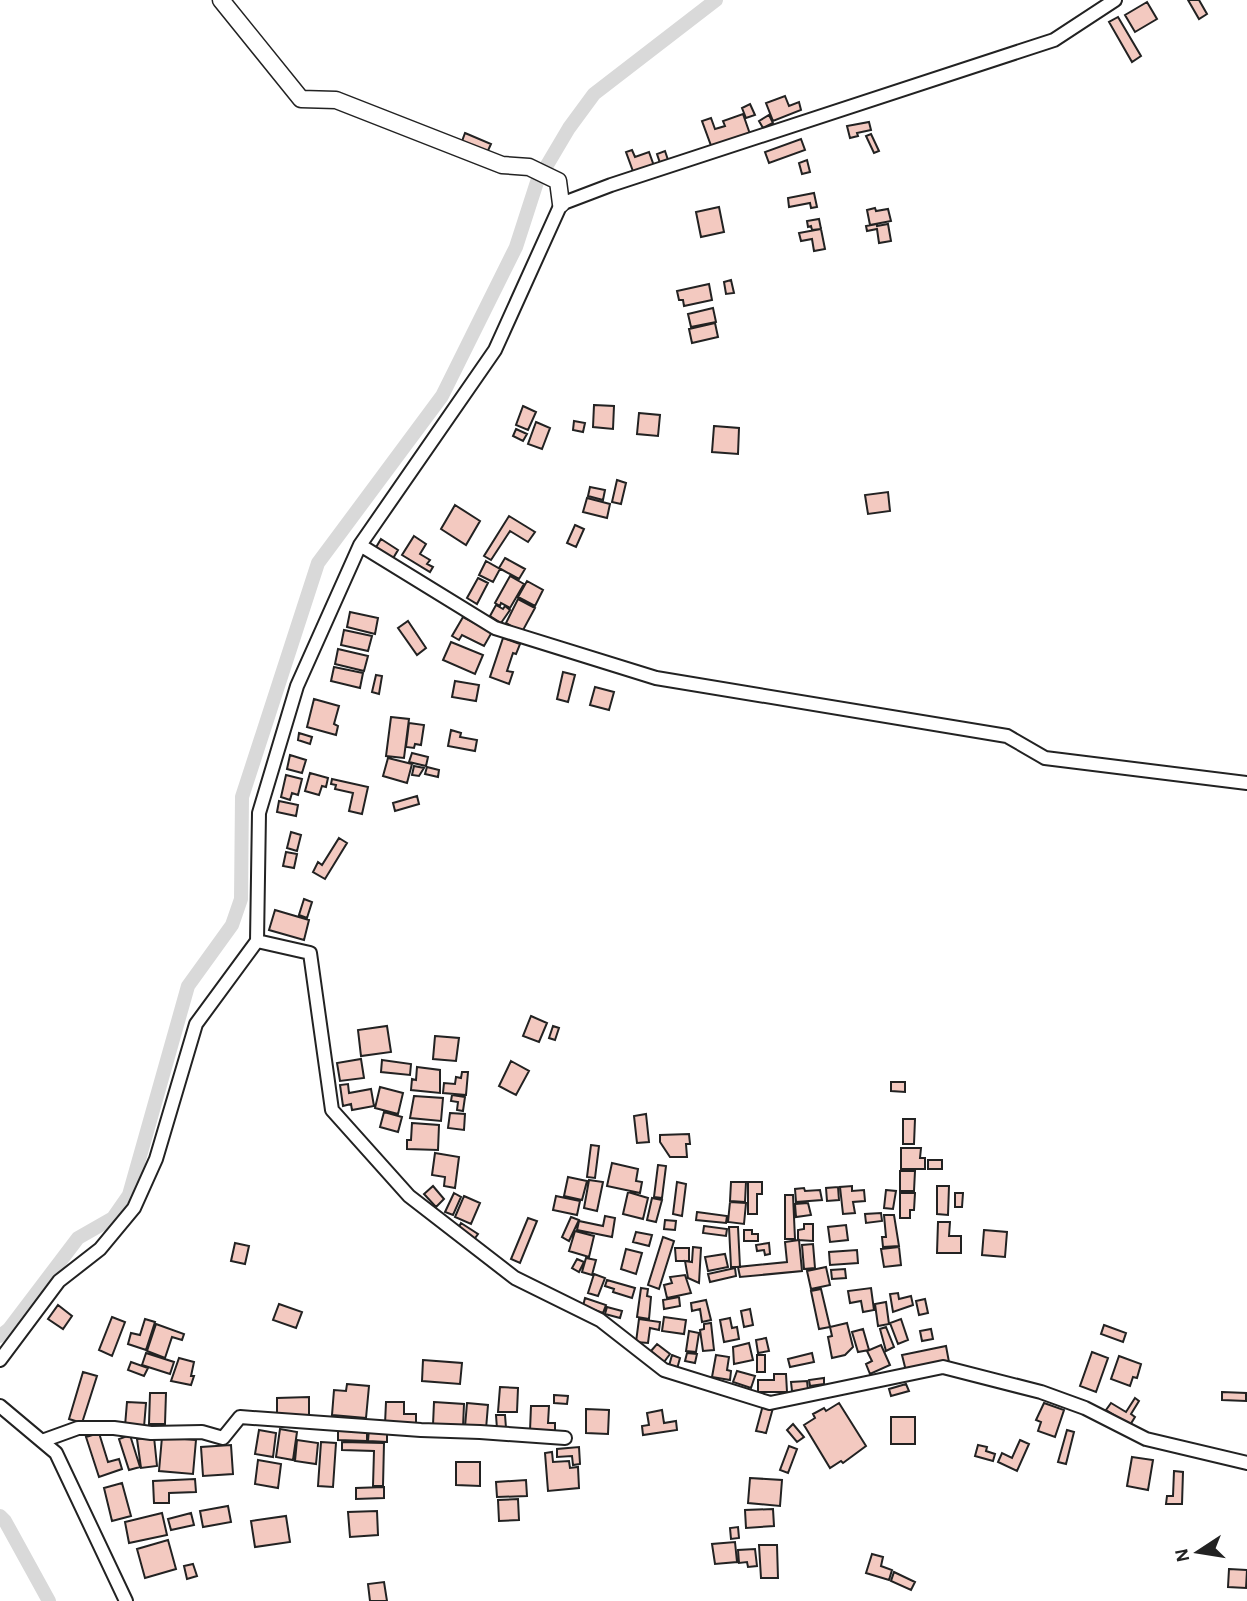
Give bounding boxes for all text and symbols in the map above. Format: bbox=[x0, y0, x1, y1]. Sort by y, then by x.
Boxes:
north arrow bbox=[1163, 1517, 1233, 1587]
text: N bbox=[1172, 1547, 1194, 1564]

